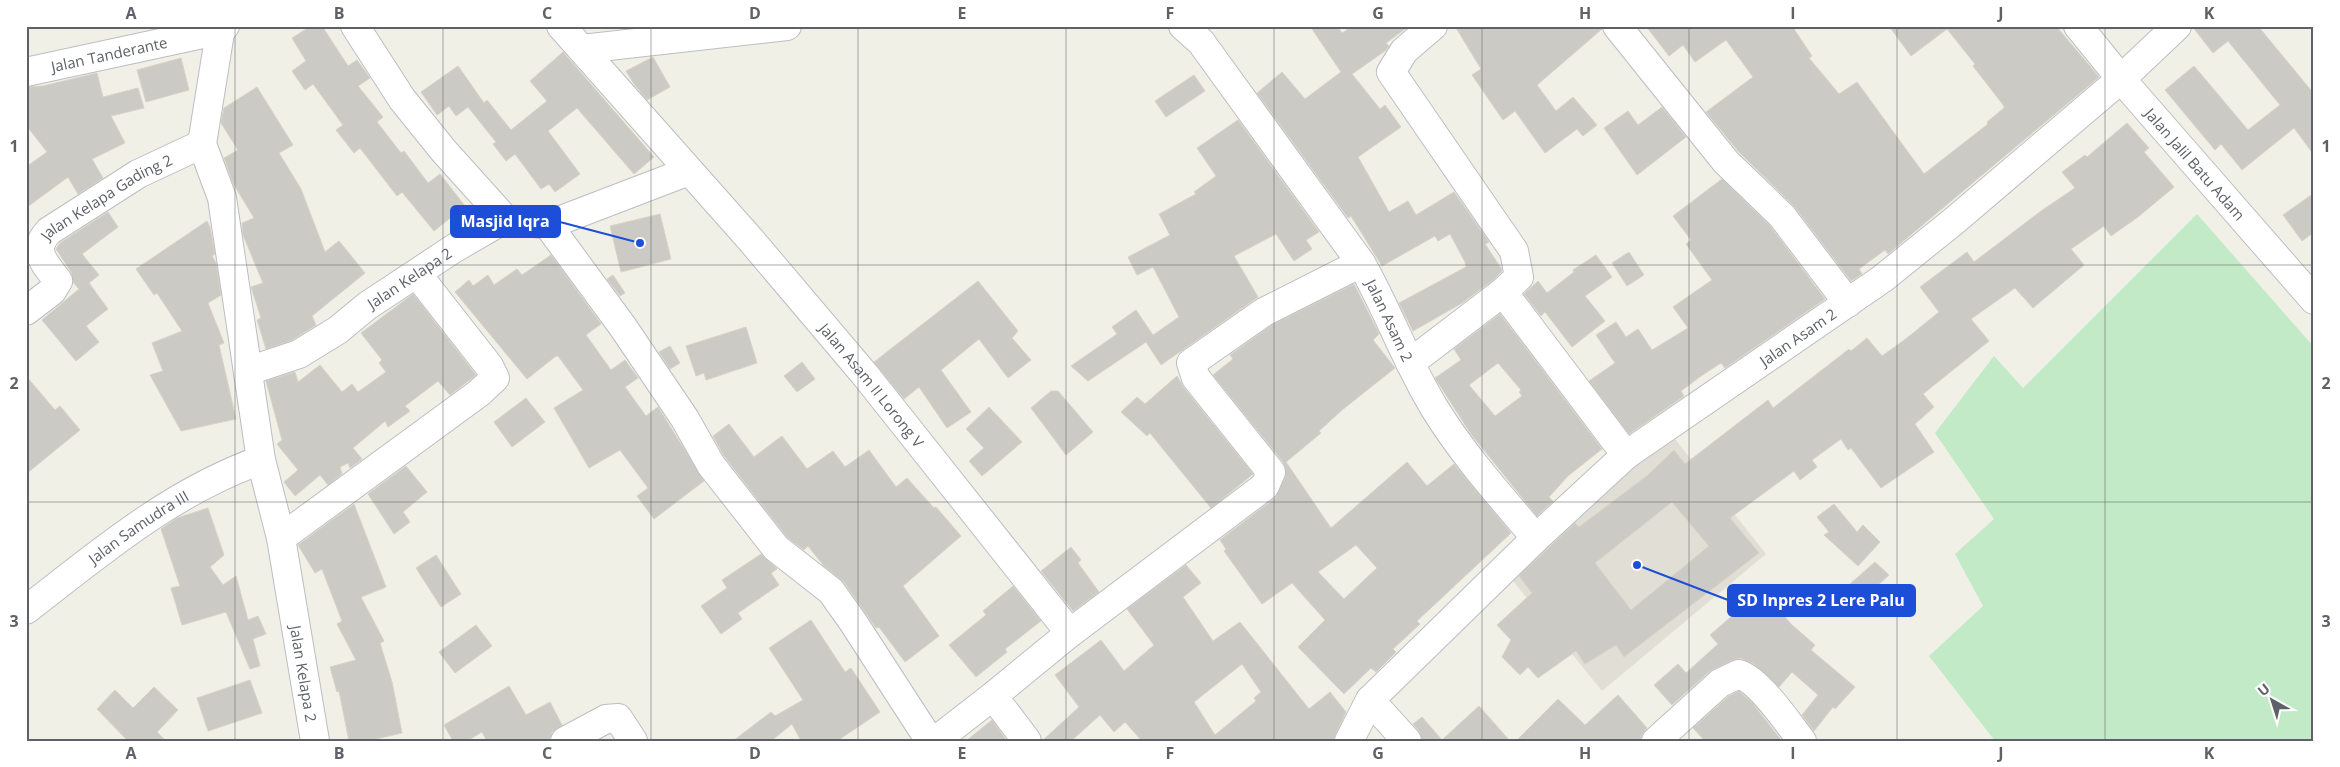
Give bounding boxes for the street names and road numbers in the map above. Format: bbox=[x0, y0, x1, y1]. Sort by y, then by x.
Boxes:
street label: Jalan Tanderante bbox=[47, 32, 169, 77]
street label: Jalan Jalil Batu Adam bbox=[2139, 102, 2250, 224]
street label: Jalan Kelapa Gading 2 bbox=[34, 149, 175, 245]
street label: Jalan Kelapa 2 bbox=[362, 243, 455, 314]
street label: Jalan Asam 2 bbox=[1361, 274, 1418, 365]
street label: Jalan Asam 2 bbox=[1754, 303, 1840, 371]
street label: Jalan Asam II Lorong V bbox=[814, 317, 929, 451]
street label: Jalan Samudra III bbox=[83, 485, 192, 569]
street label: Jalan Kelapa 2 bbox=[285, 622, 322, 723]

